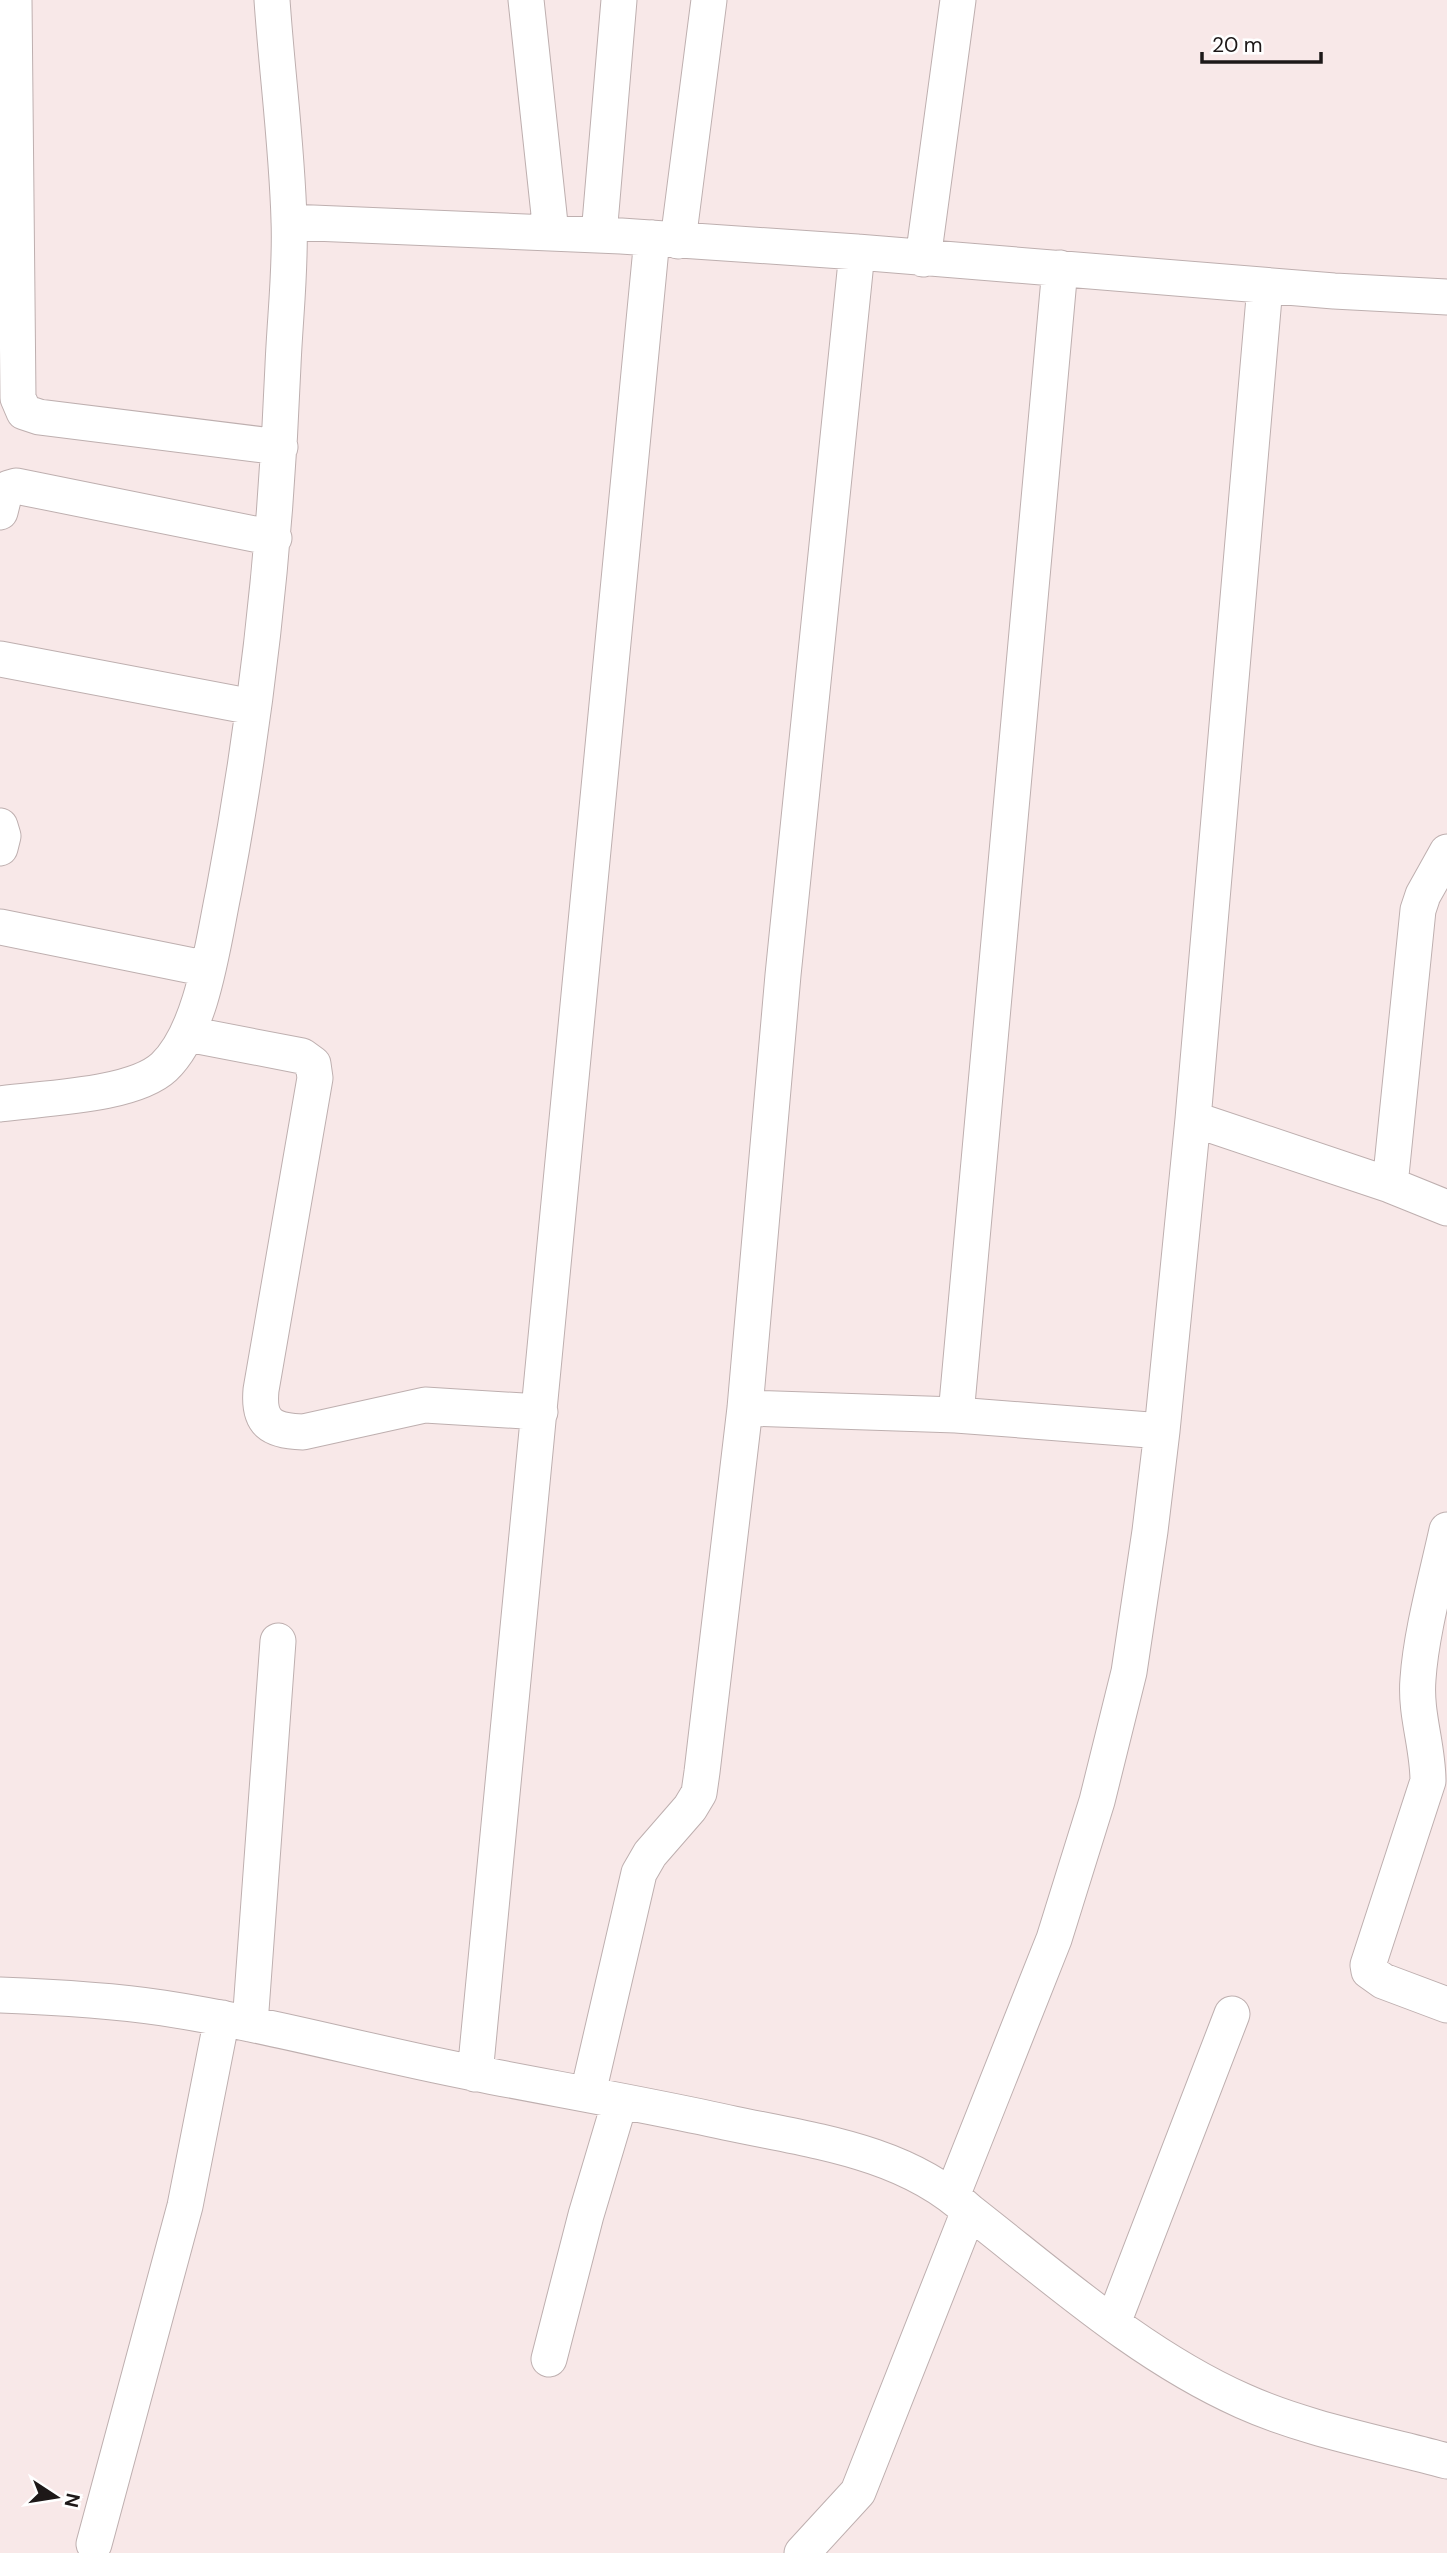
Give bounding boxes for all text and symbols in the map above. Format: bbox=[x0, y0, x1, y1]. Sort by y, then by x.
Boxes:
scale bar bbox=[1202, 21, 1321, 65]
text: 20 m bbox=[1212, 31, 1263, 59]
north arrow bbox=[21, 2462, 91, 2532]
text: N bbox=[58, 2491, 86, 2510]

